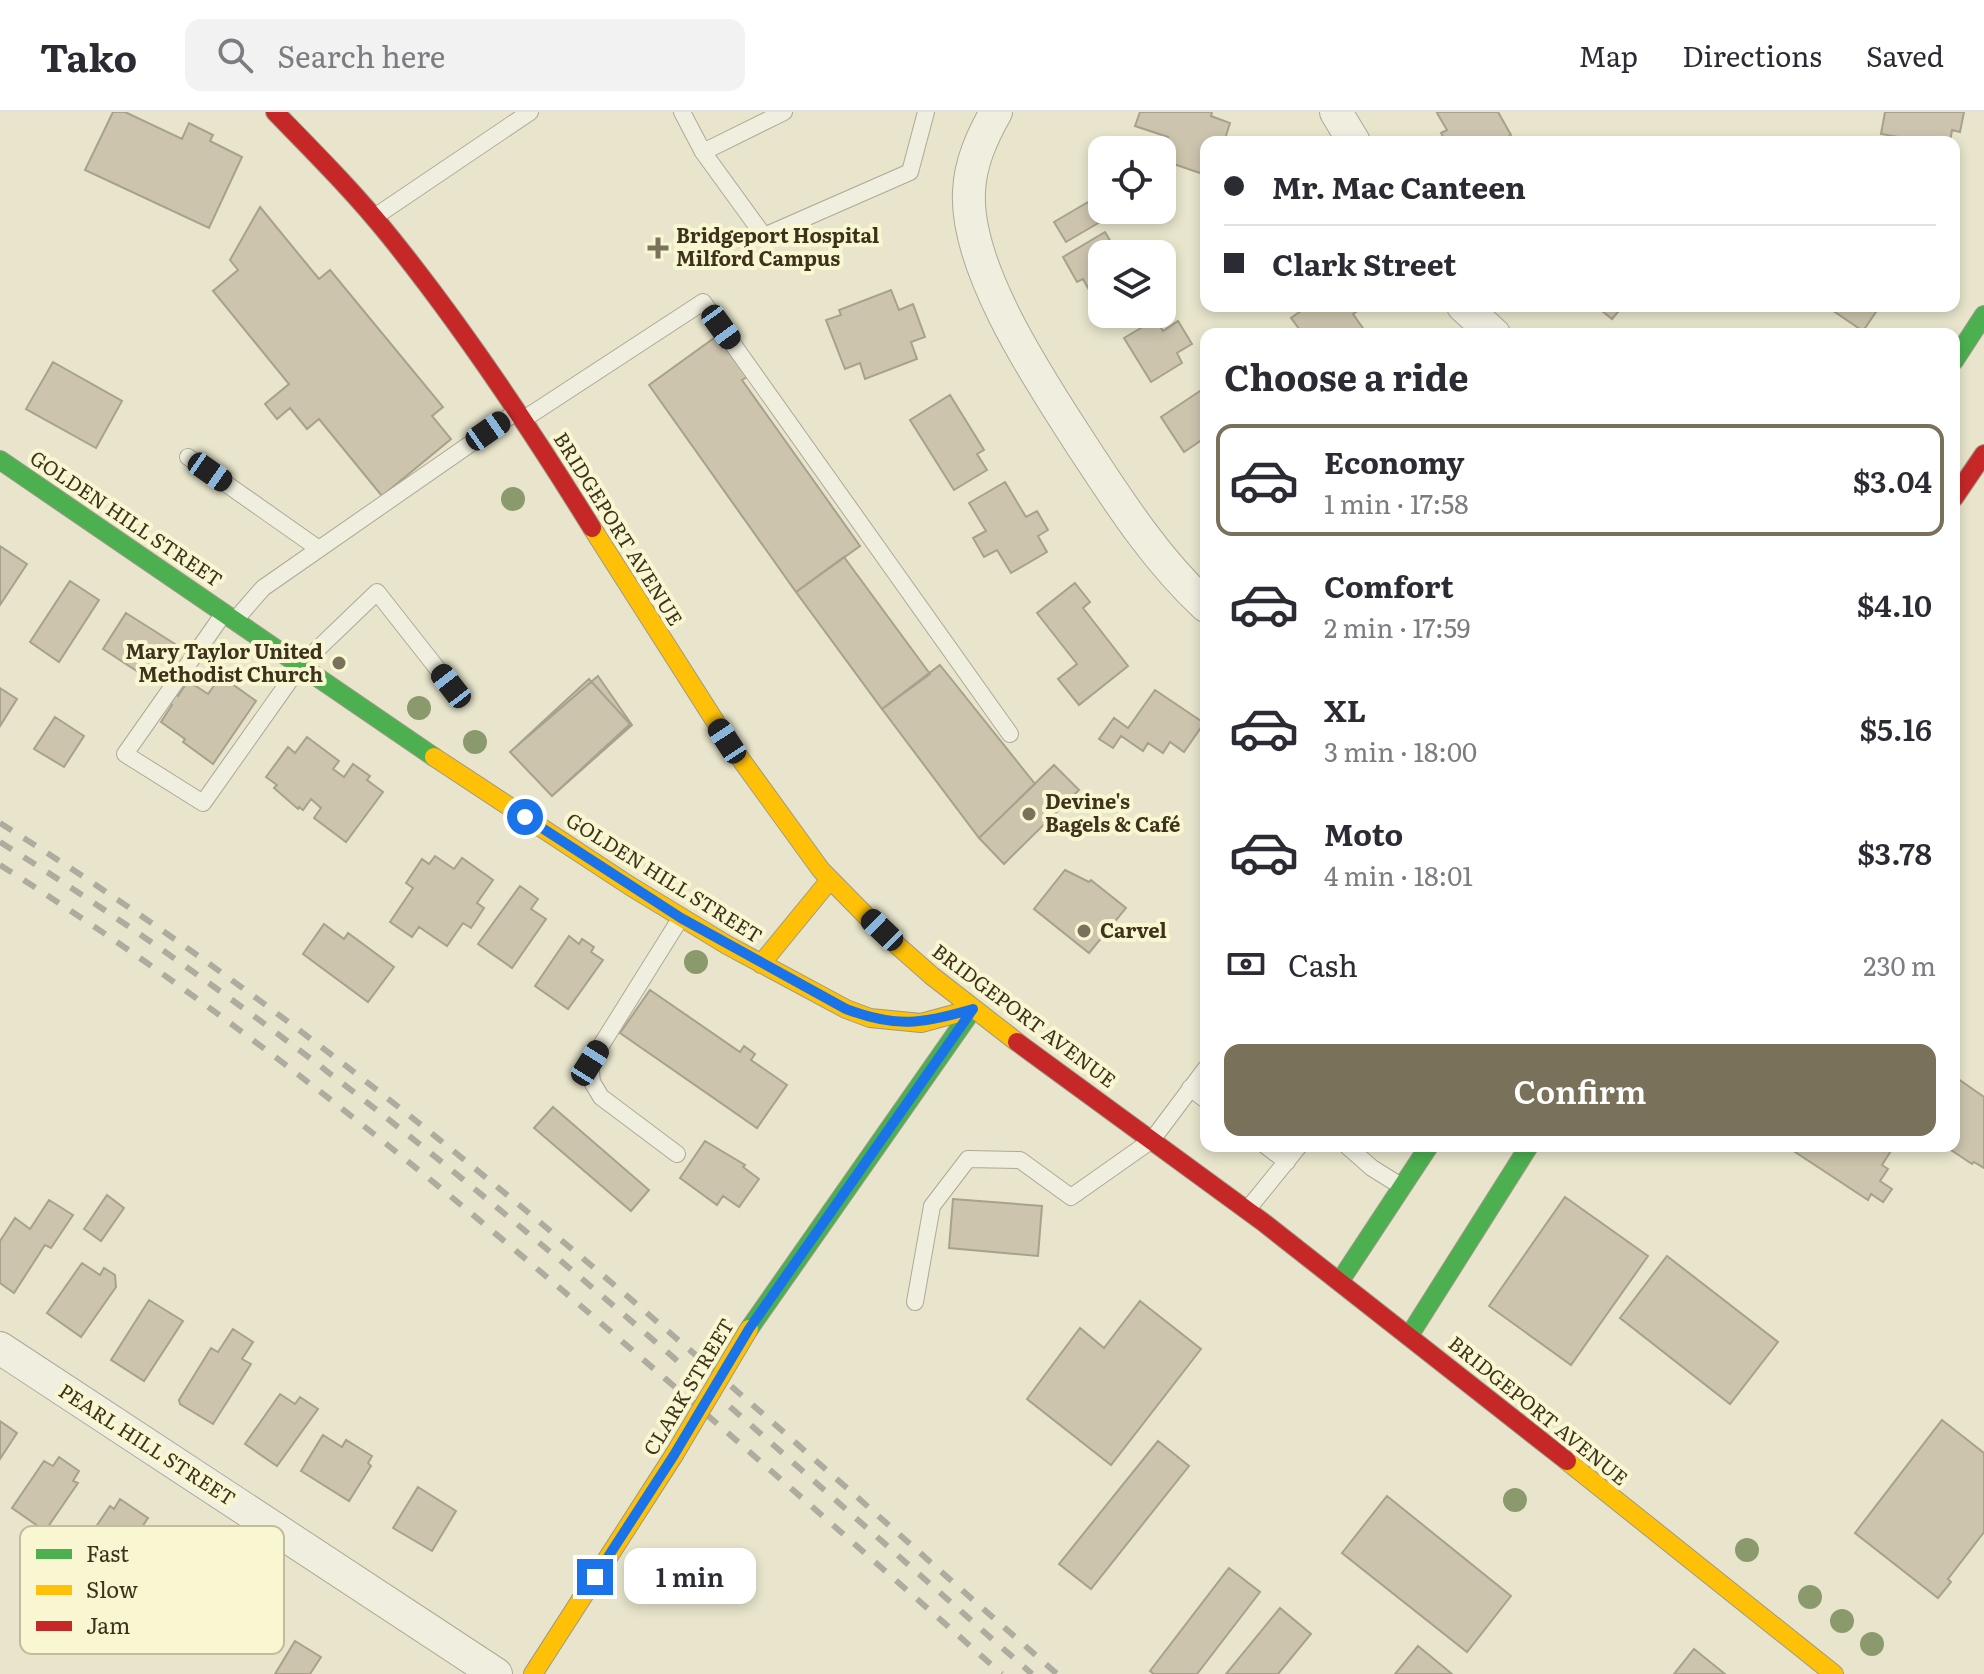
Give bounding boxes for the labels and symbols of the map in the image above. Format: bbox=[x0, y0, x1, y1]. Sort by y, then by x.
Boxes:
place label: Bridgeport Hospital Milford Campus bbox=[676, 219, 879, 272]
marker: Bridgeport Hospital Milford Campus bbox=[647, 237, 669, 259]
car bbox=[697, 301, 745, 353]
car bbox=[461, 407, 515, 455]
street label: BRIDGEPORT AVENUE bbox=[548, 425, 692, 631]
street label: GOLDEN HILL STREET bbox=[25, 442, 229, 593]
car bbox=[183, 448, 237, 496]
place label: Mary Taylor United Methodist Church bbox=[125, 635, 323, 688]
marker: Mary Taylor United Methodist Church bbox=[330, 654, 348, 672]
car bbox=[427, 660, 475, 712]
car bbox=[704, 714, 750, 768]
place label: Devine's Bagels & Café bbox=[1045, 785, 1180, 838]
route start bbox=[507, 799, 543, 835]
street label: GOLDEN HILL STREET bbox=[561, 804, 769, 949]
marker: Devine's Bagels & Café bbox=[1020, 805, 1038, 823]
car bbox=[856, 905, 908, 955]
place label: Carvel bbox=[1100, 914, 1167, 944]
marker: Carvel bbox=[1075, 922, 1093, 940]
street label: BRIDGEPORT AVENUE bbox=[927, 935, 1123, 1094]
car bbox=[567, 1036, 613, 1090]
street label: CLARK STREET bbox=[634, 1312, 740, 1460]
street label: BRIDGEPORT AVENUE bbox=[1443, 1327, 1636, 1491]
street label: PEARL HILL STREET bbox=[54, 1375, 242, 1512]
legend bbox=[20, 1526, 284, 1654]
text: Fast bbox=[86, 1536, 129, 1569]
callout: 1 min bbox=[623, 1549, 755, 1605]
route end bbox=[577, 1559, 613, 1595]
text: Slow bbox=[86, 1572, 138, 1605]
text: Jam bbox=[86, 1608, 130, 1641]

